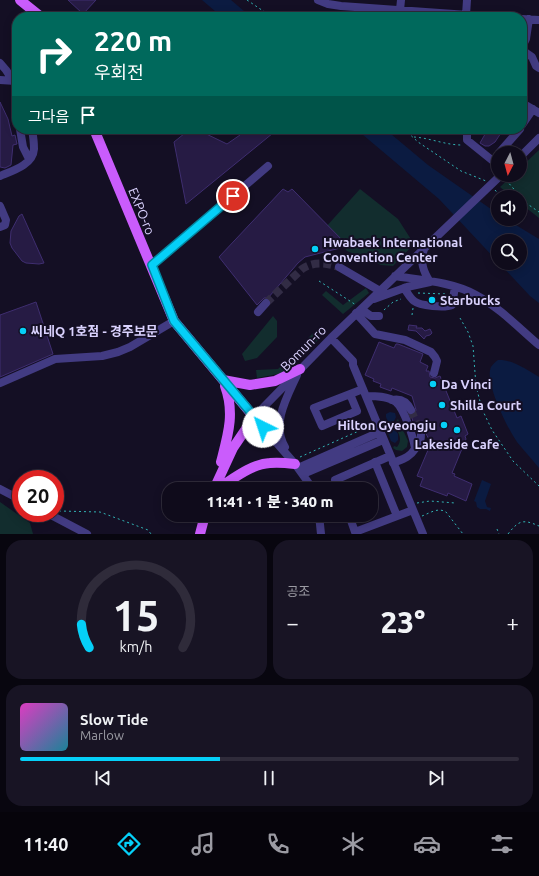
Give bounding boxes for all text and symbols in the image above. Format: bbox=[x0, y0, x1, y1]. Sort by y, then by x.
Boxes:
text: 220 m bbox=[94, 25, 172, 56]
icon: right bbox=[28, 28, 80, 80]
text: 우회전 bbox=[94, 62, 144, 82]
icon: arrive bbox=[77, 104, 99, 126]
text: 그다음 bbox=[28, 108, 69, 125]
north arrow bbox=[491, 146, 527, 182]
map controls bbox=[491, 146, 527, 270]
pin bbox=[216, 179, 250, 213]
street label: EXPO-ro bbox=[126, 185, 158, 237]
icon: arrive bbox=[222, 185, 244, 207]
button: sound bbox=[491, 190, 527, 226]
button: search bbox=[491, 234, 527, 270]
place label: Hwabaek International Convention Center bbox=[323, 235, 462, 264]
marker: Hwabaek International Convention Center bbox=[310, 244, 320, 254]
place label: Starbucks bbox=[440, 293, 500, 307]
marker: Starbucks bbox=[427, 295, 437, 305]
street label: Bomun-ro bbox=[277, 322, 329, 374]
place label: 씨네Q 1호점 - 경주보문 bbox=[31, 324, 158, 338]
marker: 씨네Q 1호점 - 경주보문 bbox=[18, 326, 28, 336]
place label: Da Vinci bbox=[441, 377, 491, 391]
marker: Da Vinci bbox=[428, 379, 438, 389]
place label: Shilla Court bbox=[450, 398, 522, 412]
marker: Shilla Court bbox=[437, 400, 447, 410]
position arrow bbox=[242, 406, 284, 448]
place label: Hilton Gyeongju bbox=[337, 418, 436, 432]
marker: Hilton Gyeongju bbox=[439, 420, 449, 430]
marker: Lakeside Cafe bbox=[452, 425, 462, 435]
place label: Lakeside Cafe bbox=[414, 437, 500, 451]
speed limit sign: 20 bbox=[12, 470, 64, 522]
text: 11:41 · 1 분 · 340 m bbox=[206, 493, 334, 510]
text: 공조 bbox=[287, 584, 310, 598]
text: 15 bbox=[113, 591, 160, 638]
text: 23° bbox=[380, 605, 425, 639]
text: − bbox=[287, 610, 299, 635]
text: + bbox=[507, 610, 519, 635]
text: km/h bbox=[120, 638, 153, 654]
text: Slow Tide bbox=[80, 711, 148, 728]
text: Marlow bbox=[80, 728, 124, 742]
icon: previous bbox=[92, 767, 114, 789]
icon: pause bbox=[258, 767, 280, 789]
icon: next bbox=[425, 767, 447, 789]
icon: directions bbox=[115, 830, 143, 858]
icon: music bbox=[189, 830, 217, 858]
icon: phone bbox=[264, 830, 292, 858]
icon: climate bbox=[339, 830, 367, 858]
icon: car bbox=[413, 830, 441, 858]
icon: filters bbox=[488, 830, 516, 858]
text: 11:40 bbox=[23, 834, 68, 854]

